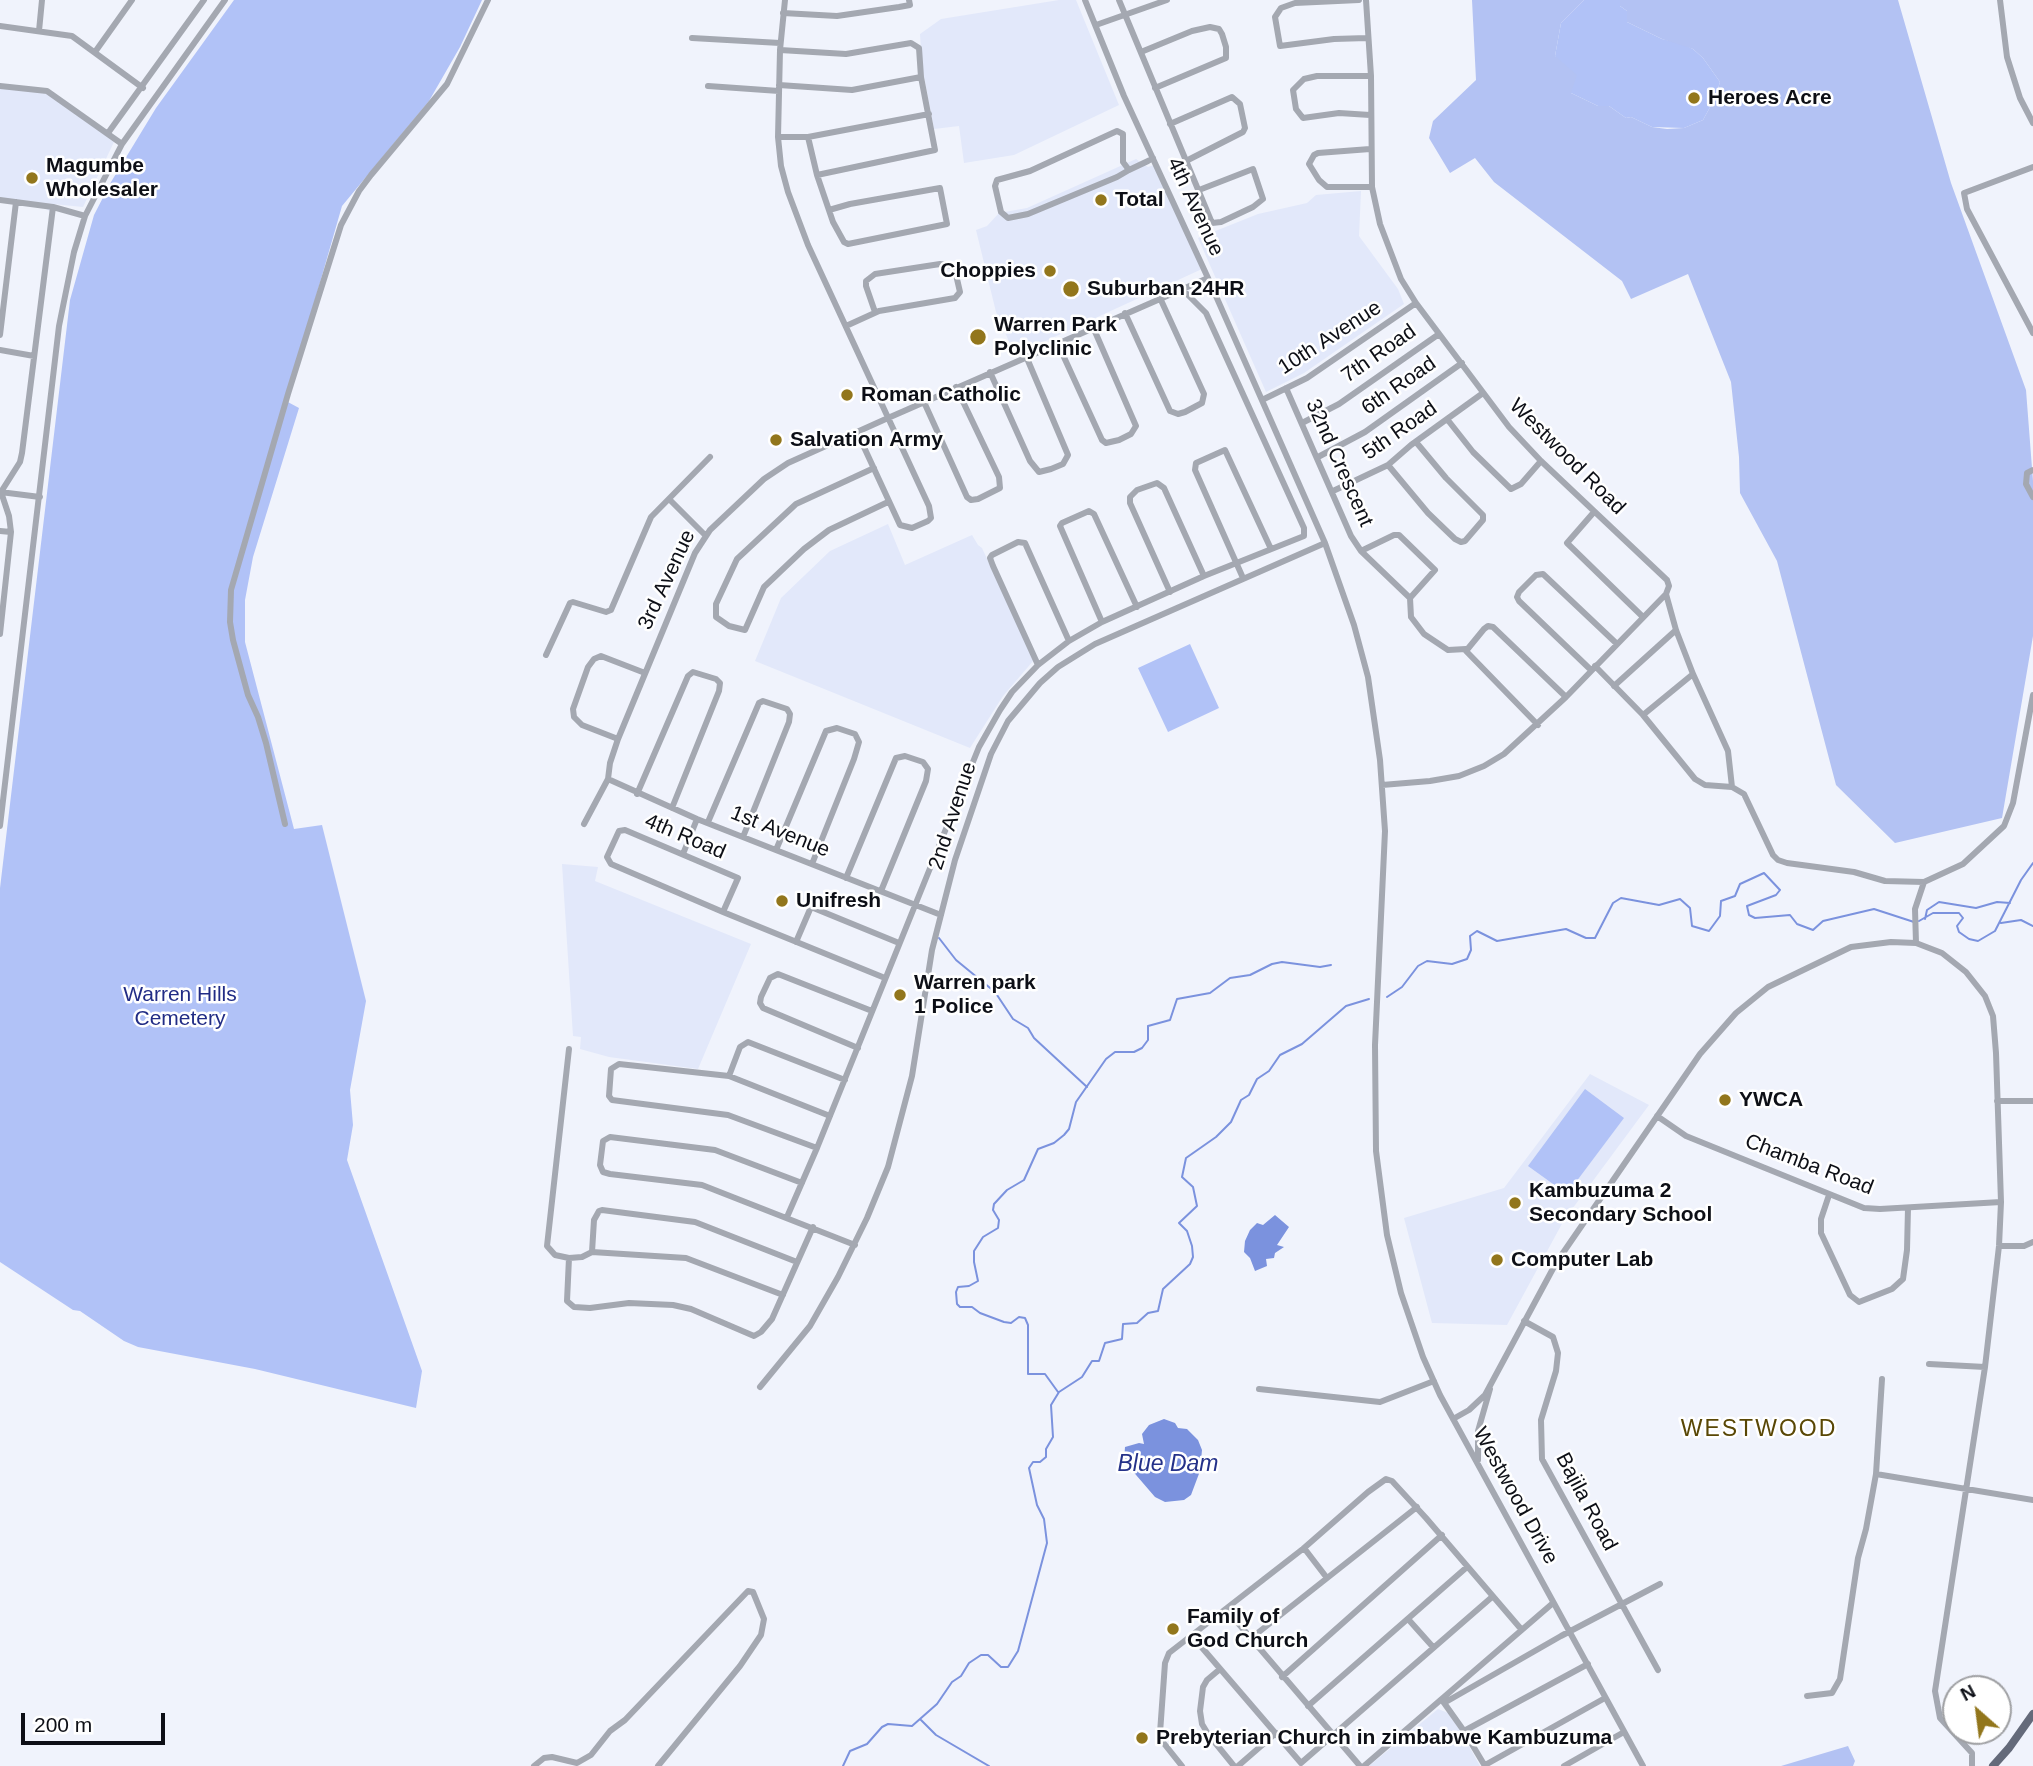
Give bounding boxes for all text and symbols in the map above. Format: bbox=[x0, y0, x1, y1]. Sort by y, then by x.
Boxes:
place label: Heroes Acre bbox=[1708, 85, 1832, 111]
marker: Heroes Acre bbox=[1686, 90, 1702, 106]
place label: Magumbe Wholesaler bbox=[46, 153, 158, 203]
street label: 4th Avenue bbox=[1161, 154, 1229, 260]
marker: Magumbe Wholesaler bbox=[24, 170, 40, 186]
place label: Total bbox=[1115, 187, 1164, 213]
marker: Total bbox=[1093, 192, 1109, 208]
place label: Choppies bbox=[940, 258, 1036, 284]
marker: Choppies bbox=[1042, 263, 1058, 279]
place label: Suburban 24HR bbox=[1087, 276, 1245, 302]
marker: Suburban 24HR bbox=[1061, 279, 1081, 299]
street label: 10th Avenue bbox=[1274, 295, 1386, 381]
place label: Warren Park Polyclinic bbox=[994, 312, 1117, 362]
street label: 7th Road bbox=[1337, 319, 1421, 389]
marker: Warren Park Polyclinic bbox=[968, 327, 988, 347]
street label: 6th Road bbox=[1357, 351, 1441, 421]
place label: Roman Catholic bbox=[861, 382, 1021, 408]
marker: Roman Catholic bbox=[839, 387, 855, 403]
street label: Westwood Road bbox=[1504, 394, 1630, 520]
street label: 32nd Crescent bbox=[1300, 395, 1378, 531]
street label: 5th Road bbox=[1358, 396, 1442, 466]
place label: Salvation Army bbox=[790, 427, 943, 453]
marker: Salvation Army bbox=[768, 432, 784, 448]
street label: 3rd Avenue bbox=[633, 526, 701, 634]
street label: 2nd Avenue bbox=[924, 759, 982, 873]
street label: 1st Avenue bbox=[727, 801, 833, 863]
street label: 4th Road bbox=[641, 809, 729, 865]
place label: Unifresh bbox=[796, 888, 881, 914]
marker: Unifresh bbox=[774, 893, 790, 909]
place label: Warren park 1 Police bbox=[914, 970, 1036, 1020]
park label: Warren Hills Cemetery bbox=[123, 982, 237, 1032]
marker: Warren park 1 Police bbox=[892, 987, 908, 1003]
place label: YWCA bbox=[1739, 1087, 1803, 1113]
marker: YWCA bbox=[1717, 1092, 1733, 1108]
street label: Chamba Road bbox=[1741, 1129, 1877, 1201]
place label: Kambuzuma 2 Secondary School bbox=[1529, 1178, 1712, 1228]
marker: Kambuzuma 2 Secondary School bbox=[1507, 1195, 1523, 1211]
place label: Computer Lab bbox=[1511, 1247, 1653, 1273]
marker: Computer Lab bbox=[1489, 1252, 1505, 1268]
district label: WESTWOOD bbox=[1682, 1416, 1836, 1444]
street label: Westwood Drive bbox=[1467, 1423, 1563, 1569]
street label: Bajila Road bbox=[1550, 1449, 1622, 1555]
water label: Blue Dam bbox=[1118, 1451, 1218, 1479]
place label: Family of God Church bbox=[1187, 1604, 1308, 1654]
marker: Family of God Church bbox=[1165, 1621, 1181, 1637]
north arrow bbox=[1942, 1675, 2012, 1745]
text: N bbox=[1957, 1680, 1979, 1705]
scale bar bbox=[24, 1700, 168, 1744]
text: 200 m bbox=[34, 1713, 92, 1736]
place label: Prebyterian Church in zimbabwe Kambuzuma bbox=[1156, 1725, 1612, 1751]
marker: Prebyterian Church in zimbabwe Kambuzuma bbox=[1134, 1730, 1150, 1746]

